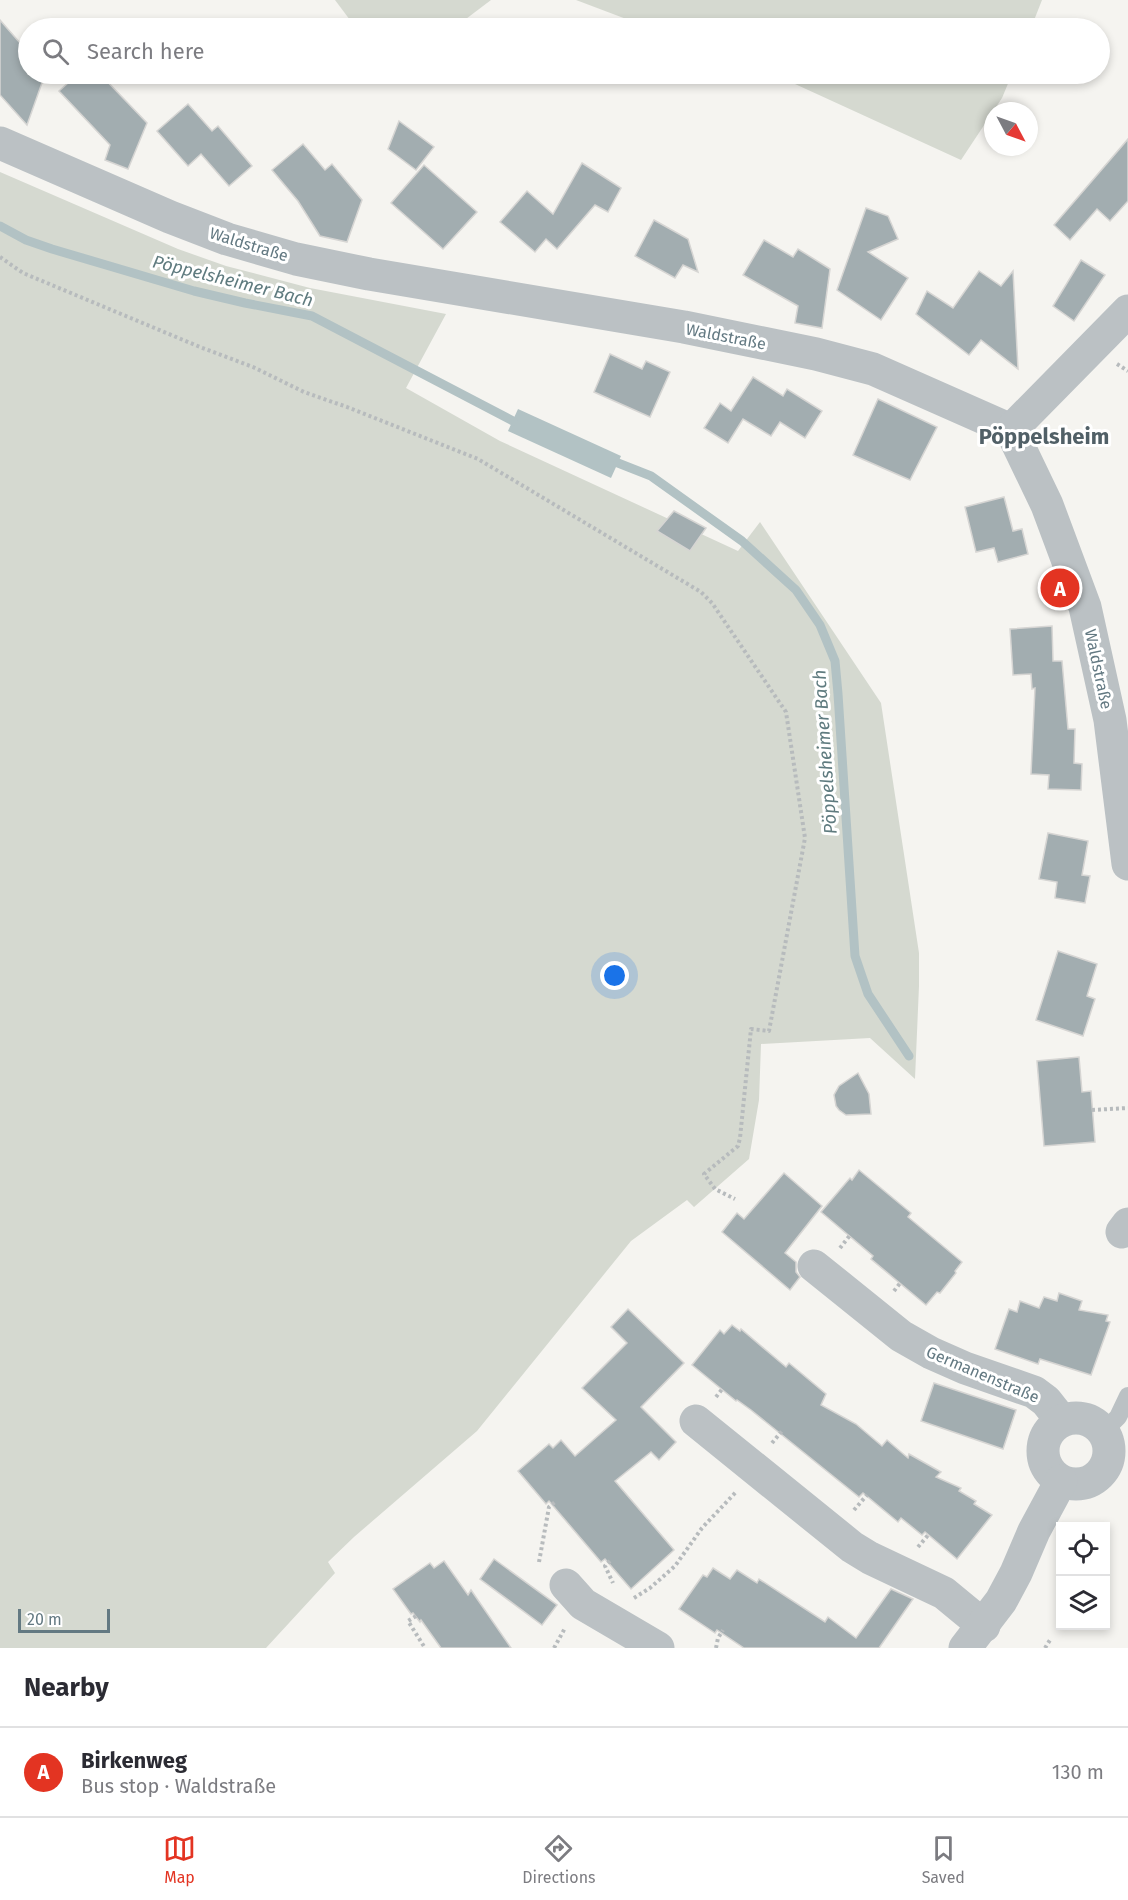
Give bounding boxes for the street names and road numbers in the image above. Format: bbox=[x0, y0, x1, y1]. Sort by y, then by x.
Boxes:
street label: Waldstraße bbox=[207, 224, 290, 265]
street label: Waldstraße bbox=[684, 319, 768, 354]
street label: Waldstraße bbox=[1081, 627, 1116, 711]
street label: Germanenstraße bbox=[924, 1342, 1042, 1407]

